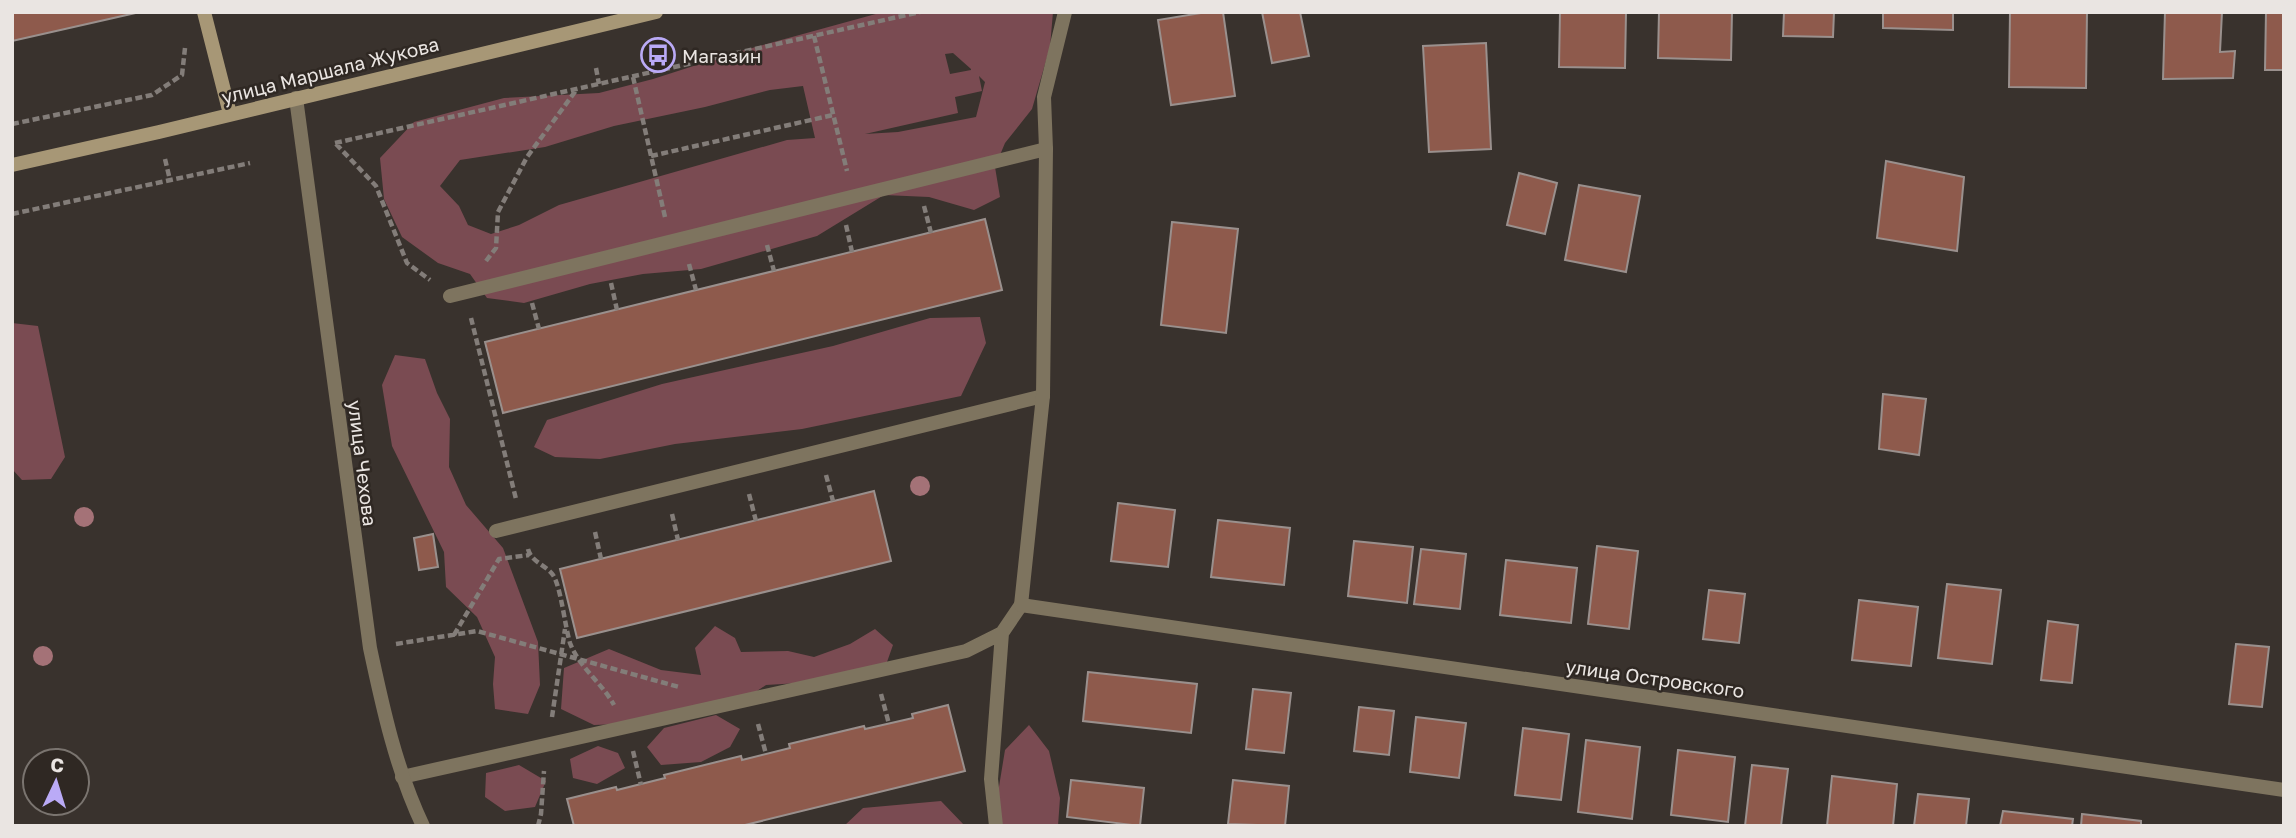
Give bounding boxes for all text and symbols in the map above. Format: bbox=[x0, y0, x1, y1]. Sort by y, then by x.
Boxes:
street label: улица Маршала Жукова bbox=[219, 32, 441, 108]
bus stop icon: Магазин bbox=[639, 36, 677, 74]
place label: Магазин bbox=[682, 44, 761, 67]
street label: улица Чехова bbox=[344, 399, 382, 527]
street label: улица Островского bbox=[1564, 654, 1746, 702]
north arrow bbox=[21, 747, 91, 817]
text: С bbox=[50, 753, 65, 776]

